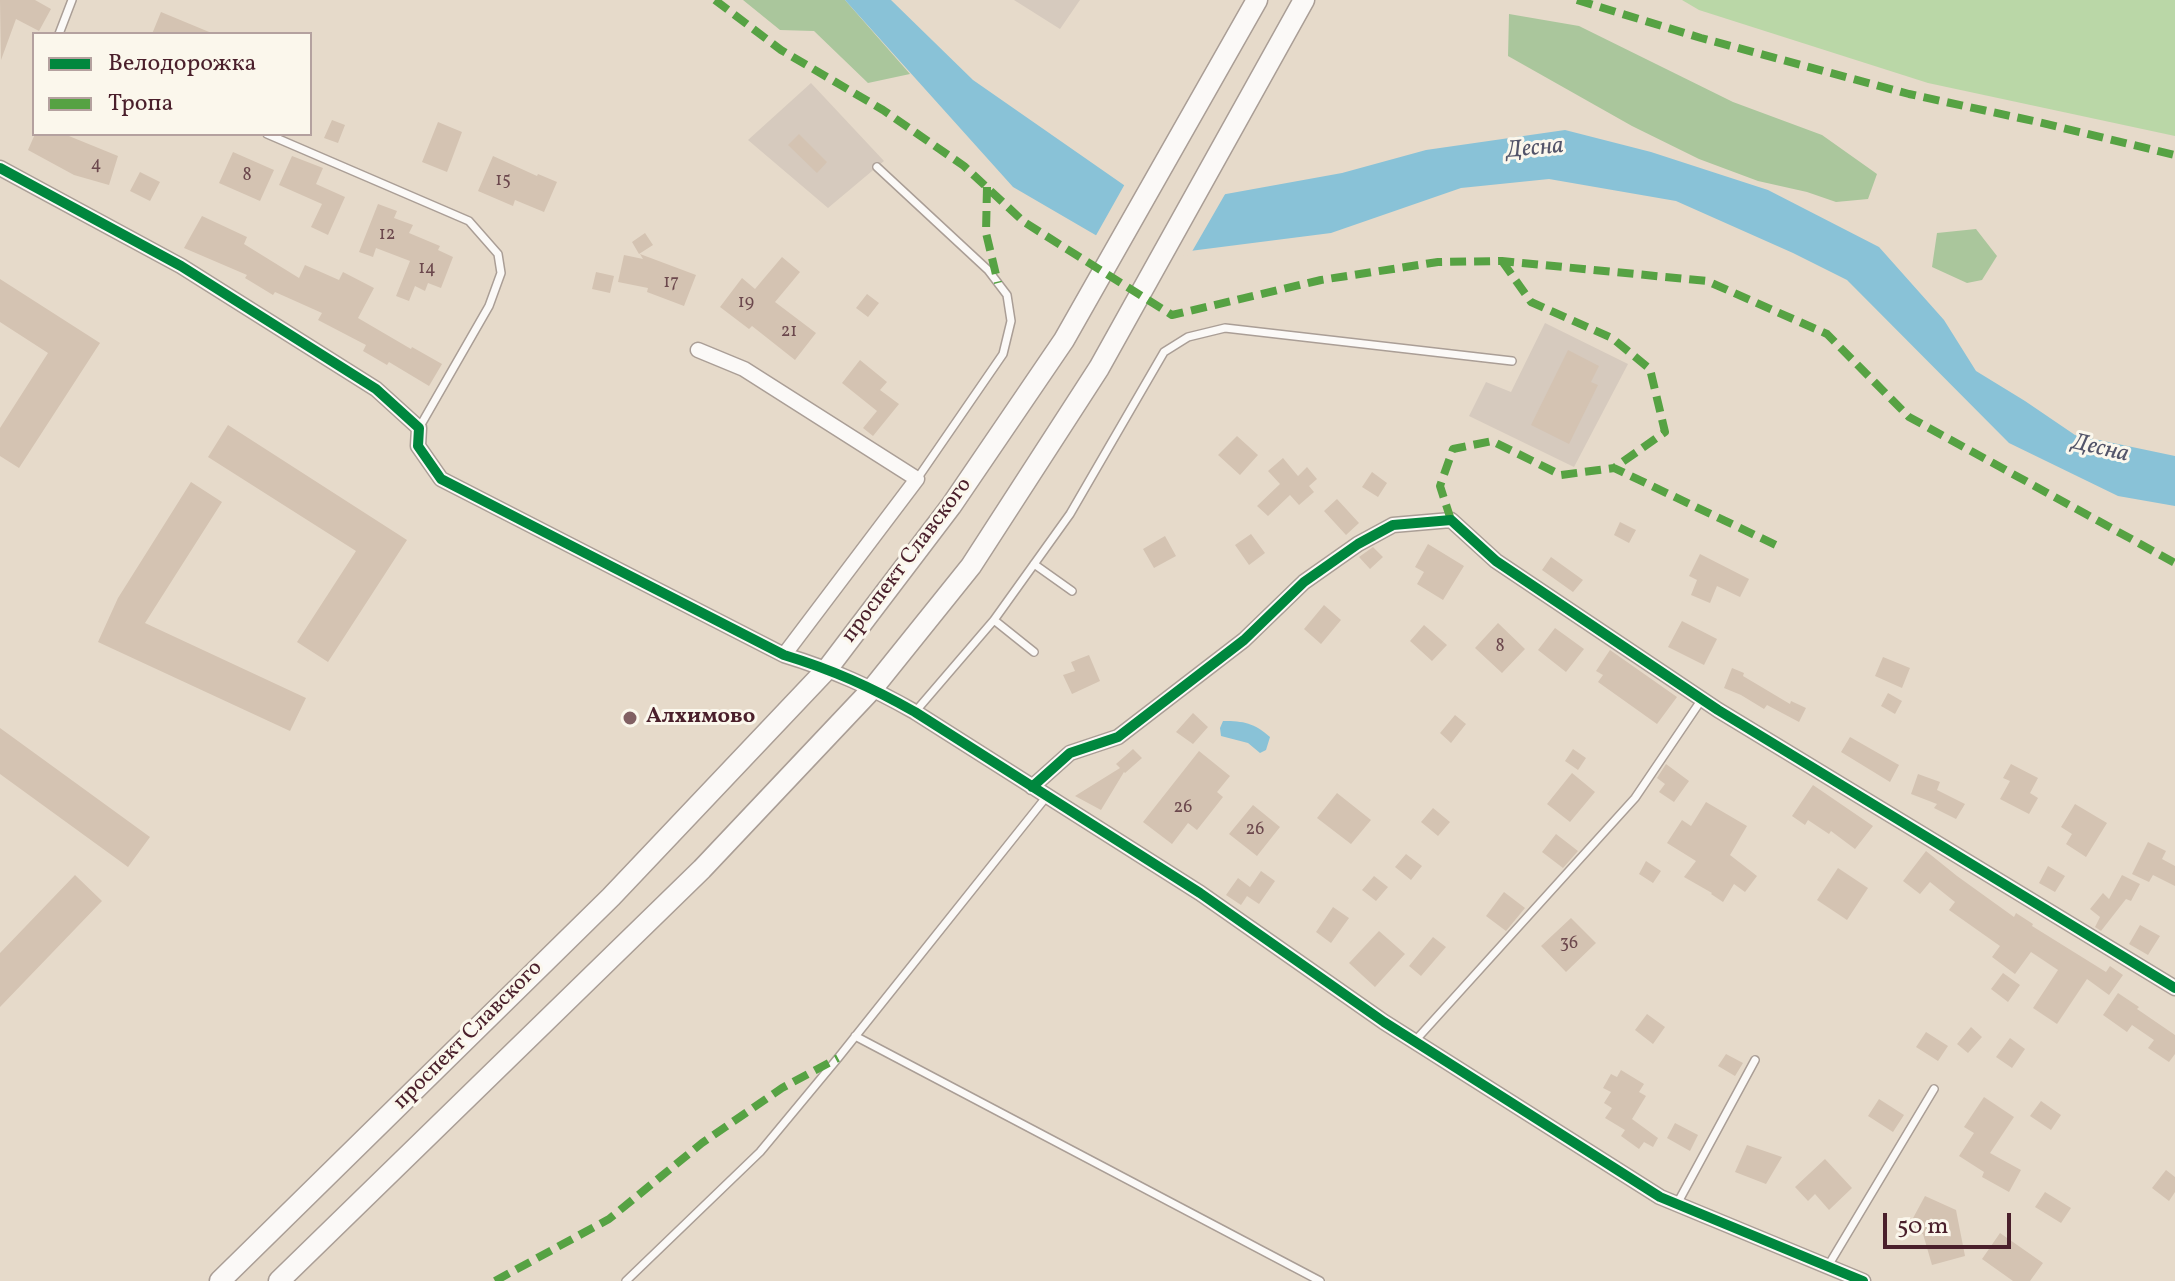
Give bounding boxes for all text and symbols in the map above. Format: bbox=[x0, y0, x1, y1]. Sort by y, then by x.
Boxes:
legend bbox=[32, 32, 312, 136]
text: Велодорожка bbox=[108, 47, 256, 81]
text: Тропа bbox=[108, 87, 174, 121]
water label: Десна bbox=[1505, 133, 1565, 167]
house number: 4 bbox=[91, 155, 101, 177]
house number: 8 bbox=[242, 166, 252, 188]
house number: 15 bbox=[495, 171, 511, 193]
house number: 12 bbox=[379, 225, 395, 247]
house number: 14 bbox=[418, 259, 436, 281]
house number: 17 bbox=[663, 273, 679, 295]
house number: 19 bbox=[738, 293, 754, 315]
house number: 21 bbox=[781, 322, 797, 344]
water label: Десна bbox=[2069, 430, 2131, 470]
street label: проспект Славского bbox=[837, 473, 979, 649]
house number: 8 bbox=[1495, 637, 1505, 659]
place label: Алхимово bbox=[646, 705, 755, 731]
marker: Алхимово bbox=[621, 709, 639, 727]
house number: 26 bbox=[1174, 798, 1192, 820]
house number: 26 bbox=[1246, 820, 1264, 842]
house number: 36 bbox=[1560, 934, 1578, 956]
street label: проспект Славского bbox=[389, 956, 549, 1116]
scale bar bbox=[1887, 1197, 2015, 1247]
text: 50 m bbox=[1897, 1210, 1949, 1244]

